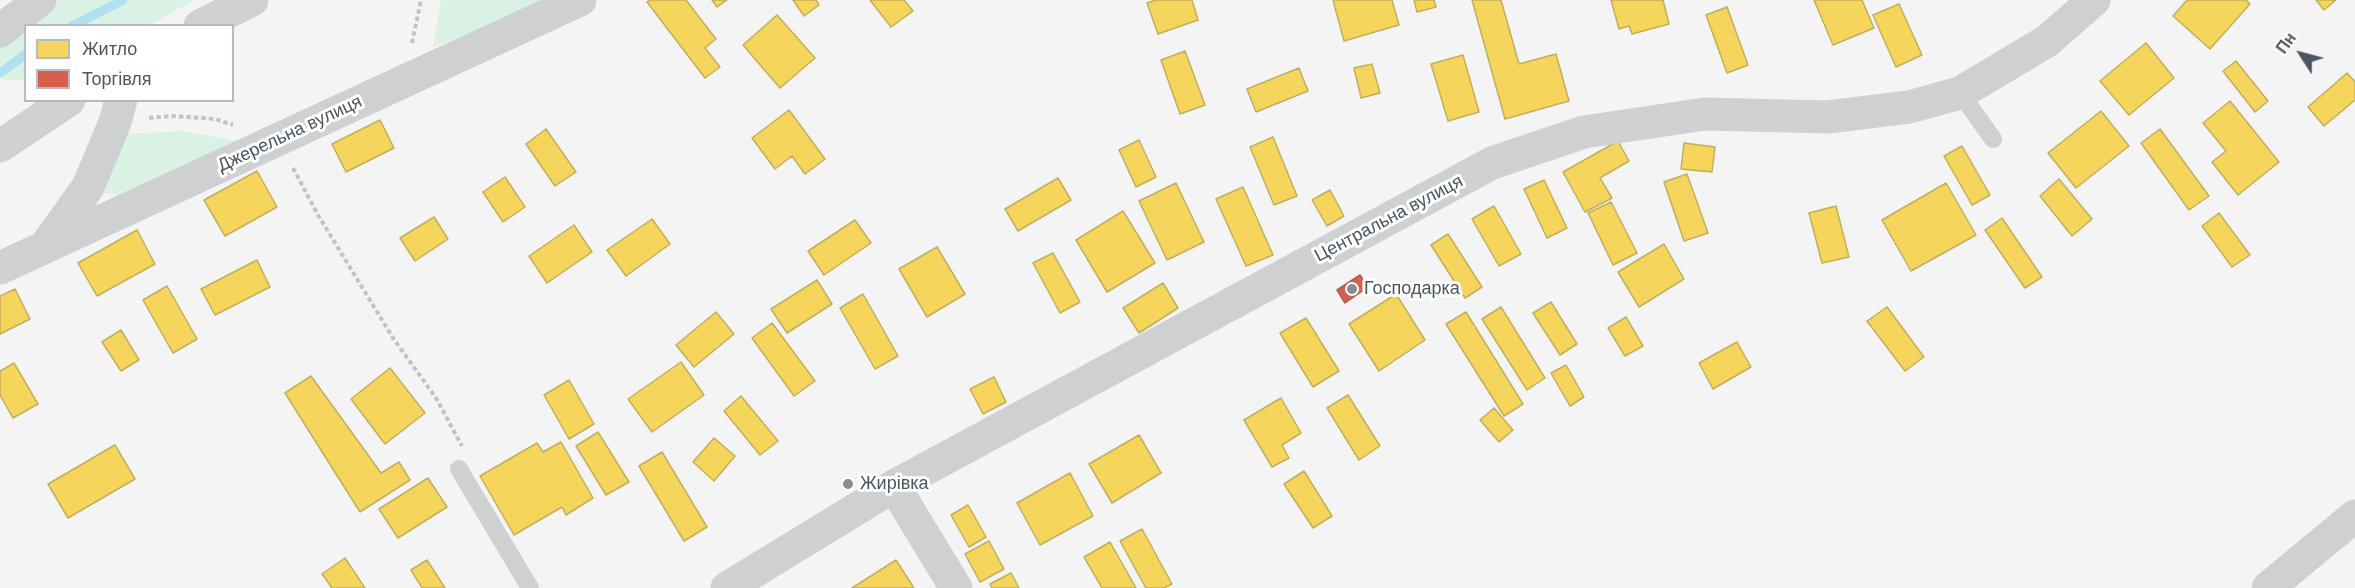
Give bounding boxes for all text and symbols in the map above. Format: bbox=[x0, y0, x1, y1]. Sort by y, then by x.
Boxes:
legend bbox=[24, 24, 234, 102]
north arrow bbox=[2271, 24, 2331, 84]
text: Пн bbox=[2273, 30, 2299, 57]
text: Житло bbox=[82, 39, 137, 59]
text: Торгівля bbox=[82, 69, 152, 89]
street label: Джерельна вулиця bbox=[214, 91, 366, 177]
street label: Центральна вулиця bbox=[1311, 171, 1467, 267]
place label: Господарка bbox=[1364, 278, 1460, 300]
marker: Господарка bbox=[1345, 282, 1359, 296]
place label: Жирівка bbox=[860, 473, 929, 495]
marker: Жирівка bbox=[841, 477, 855, 491]

